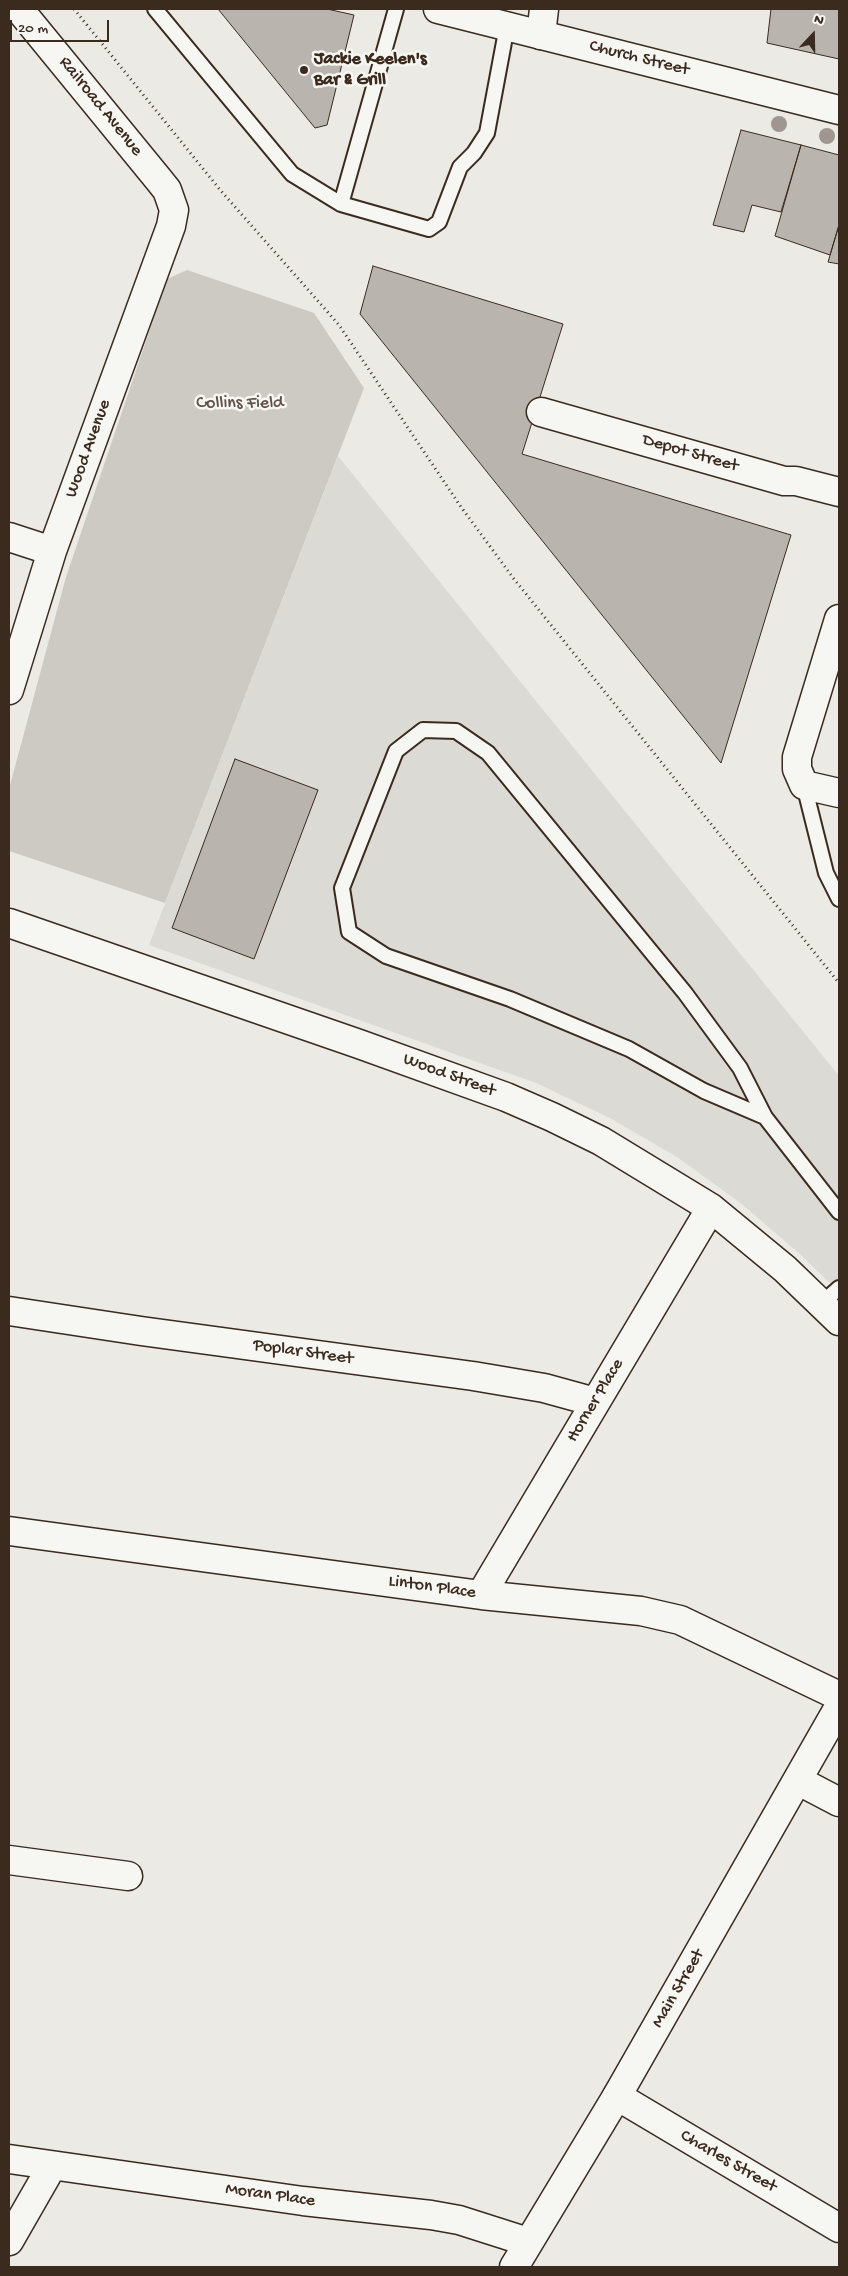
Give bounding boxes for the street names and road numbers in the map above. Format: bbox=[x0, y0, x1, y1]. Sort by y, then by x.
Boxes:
street label: Church Street bbox=[587, 36, 691, 82]
street label: Railroad Avenue bbox=[53, 53, 147, 161]
street label: Wood Avenue bbox=[61, 397, 117, 501]
street label: Depot Street bbox=[640, 430, 740, 478]
street label: Wood Street bbox=[400, 1049, 498, 1103]
street label: Poplar Street bbox=[252, 1335, 354, 1371]
street label: Horner Place bbox=[563, 1355, 629, 1447]
street label: Linton Place bbox=[387, 1571, 477, 1605]
street label: Main Street bbox=[648, 1946, 710, 2032]
street label: Charles Street bbox=[676, 2126, 780, 2198]
street label: Moran Place bbox=[224, 2179, 316, 2213]

